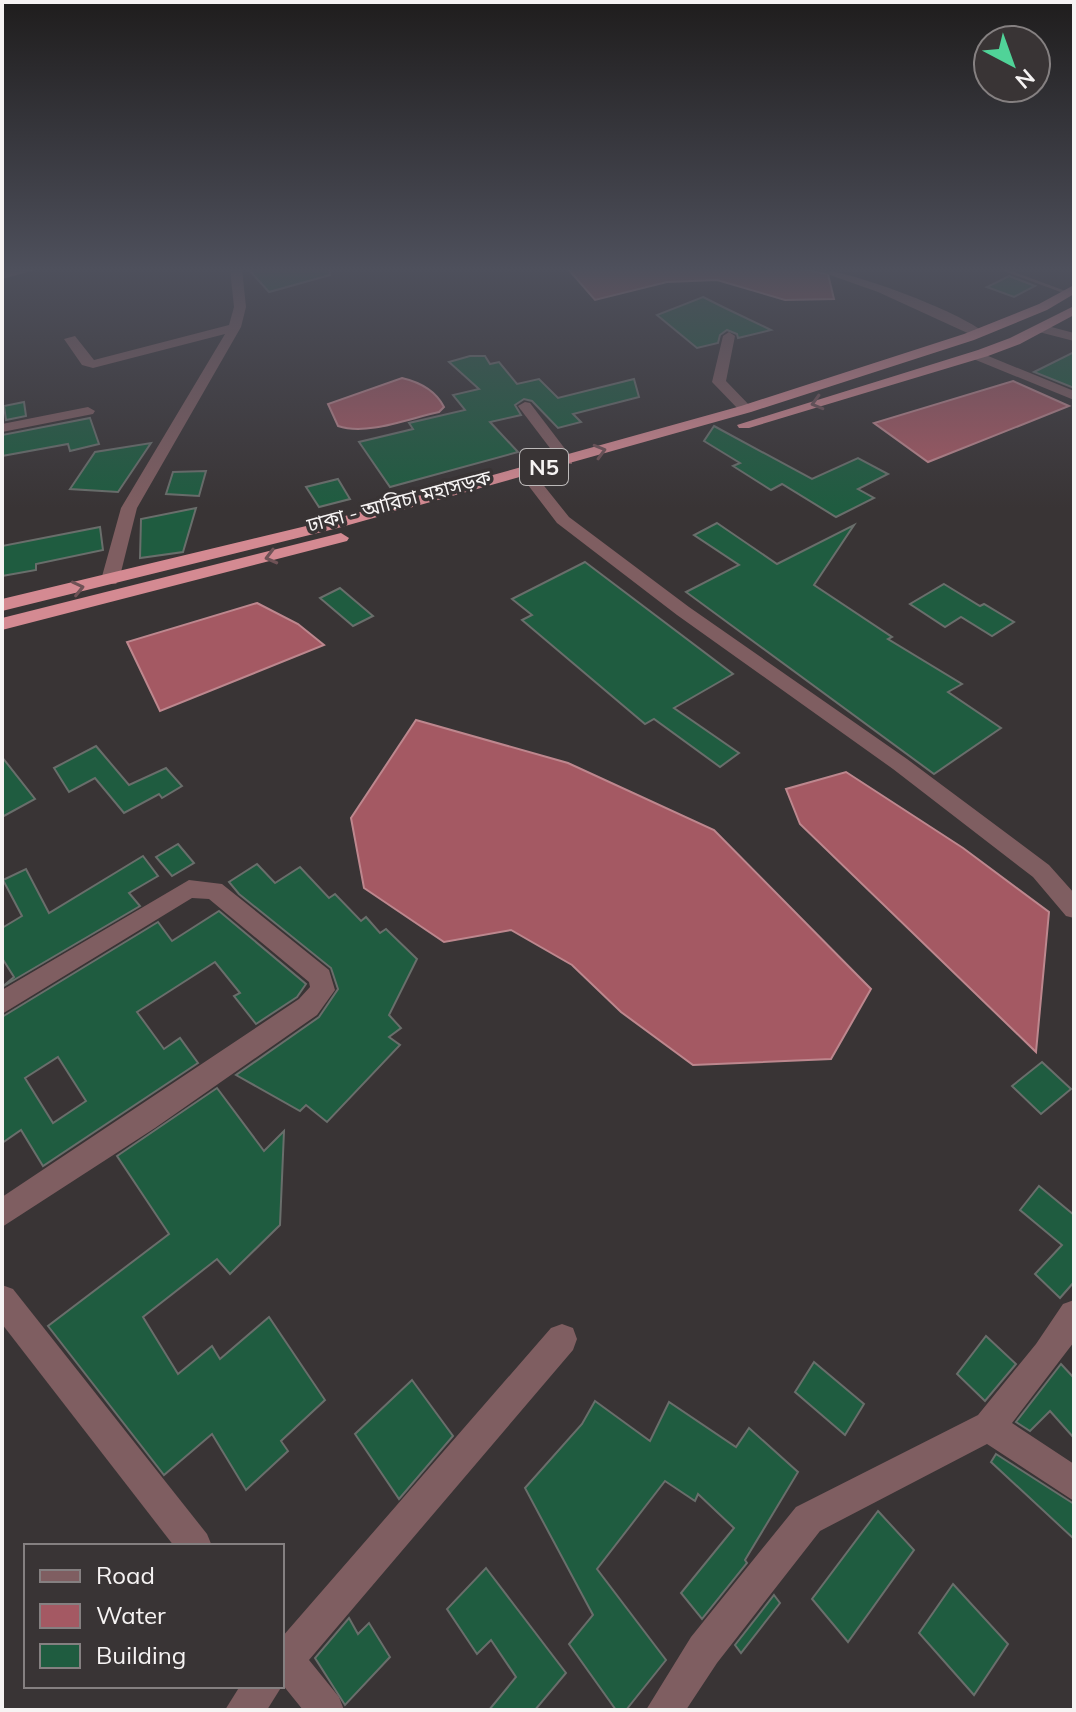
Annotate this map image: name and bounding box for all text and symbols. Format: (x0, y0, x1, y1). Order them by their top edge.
north arrow (972, 24, 1052, 104)
text: N (1010, 63, 1041, 95)
one-way arrow (811, 394, 825, 410)
one-way arrow (593, 444, 607, 460)
road number: N5 (520, 449, 568, 485)
street label: ঢাকা - আরিচা মহাসড়ক (303, 464, 494, 537)
one-way arrow (264, 548, 278, 564)
one-way arrow (71, 580, 84, 597)
legend (24, 1544, 284, 1688)
text: Road (96, 1560, 155, 1590)
text: Water (96, 1600, 166, 1630)
text: Building (96, 1640, 186, 1670)

